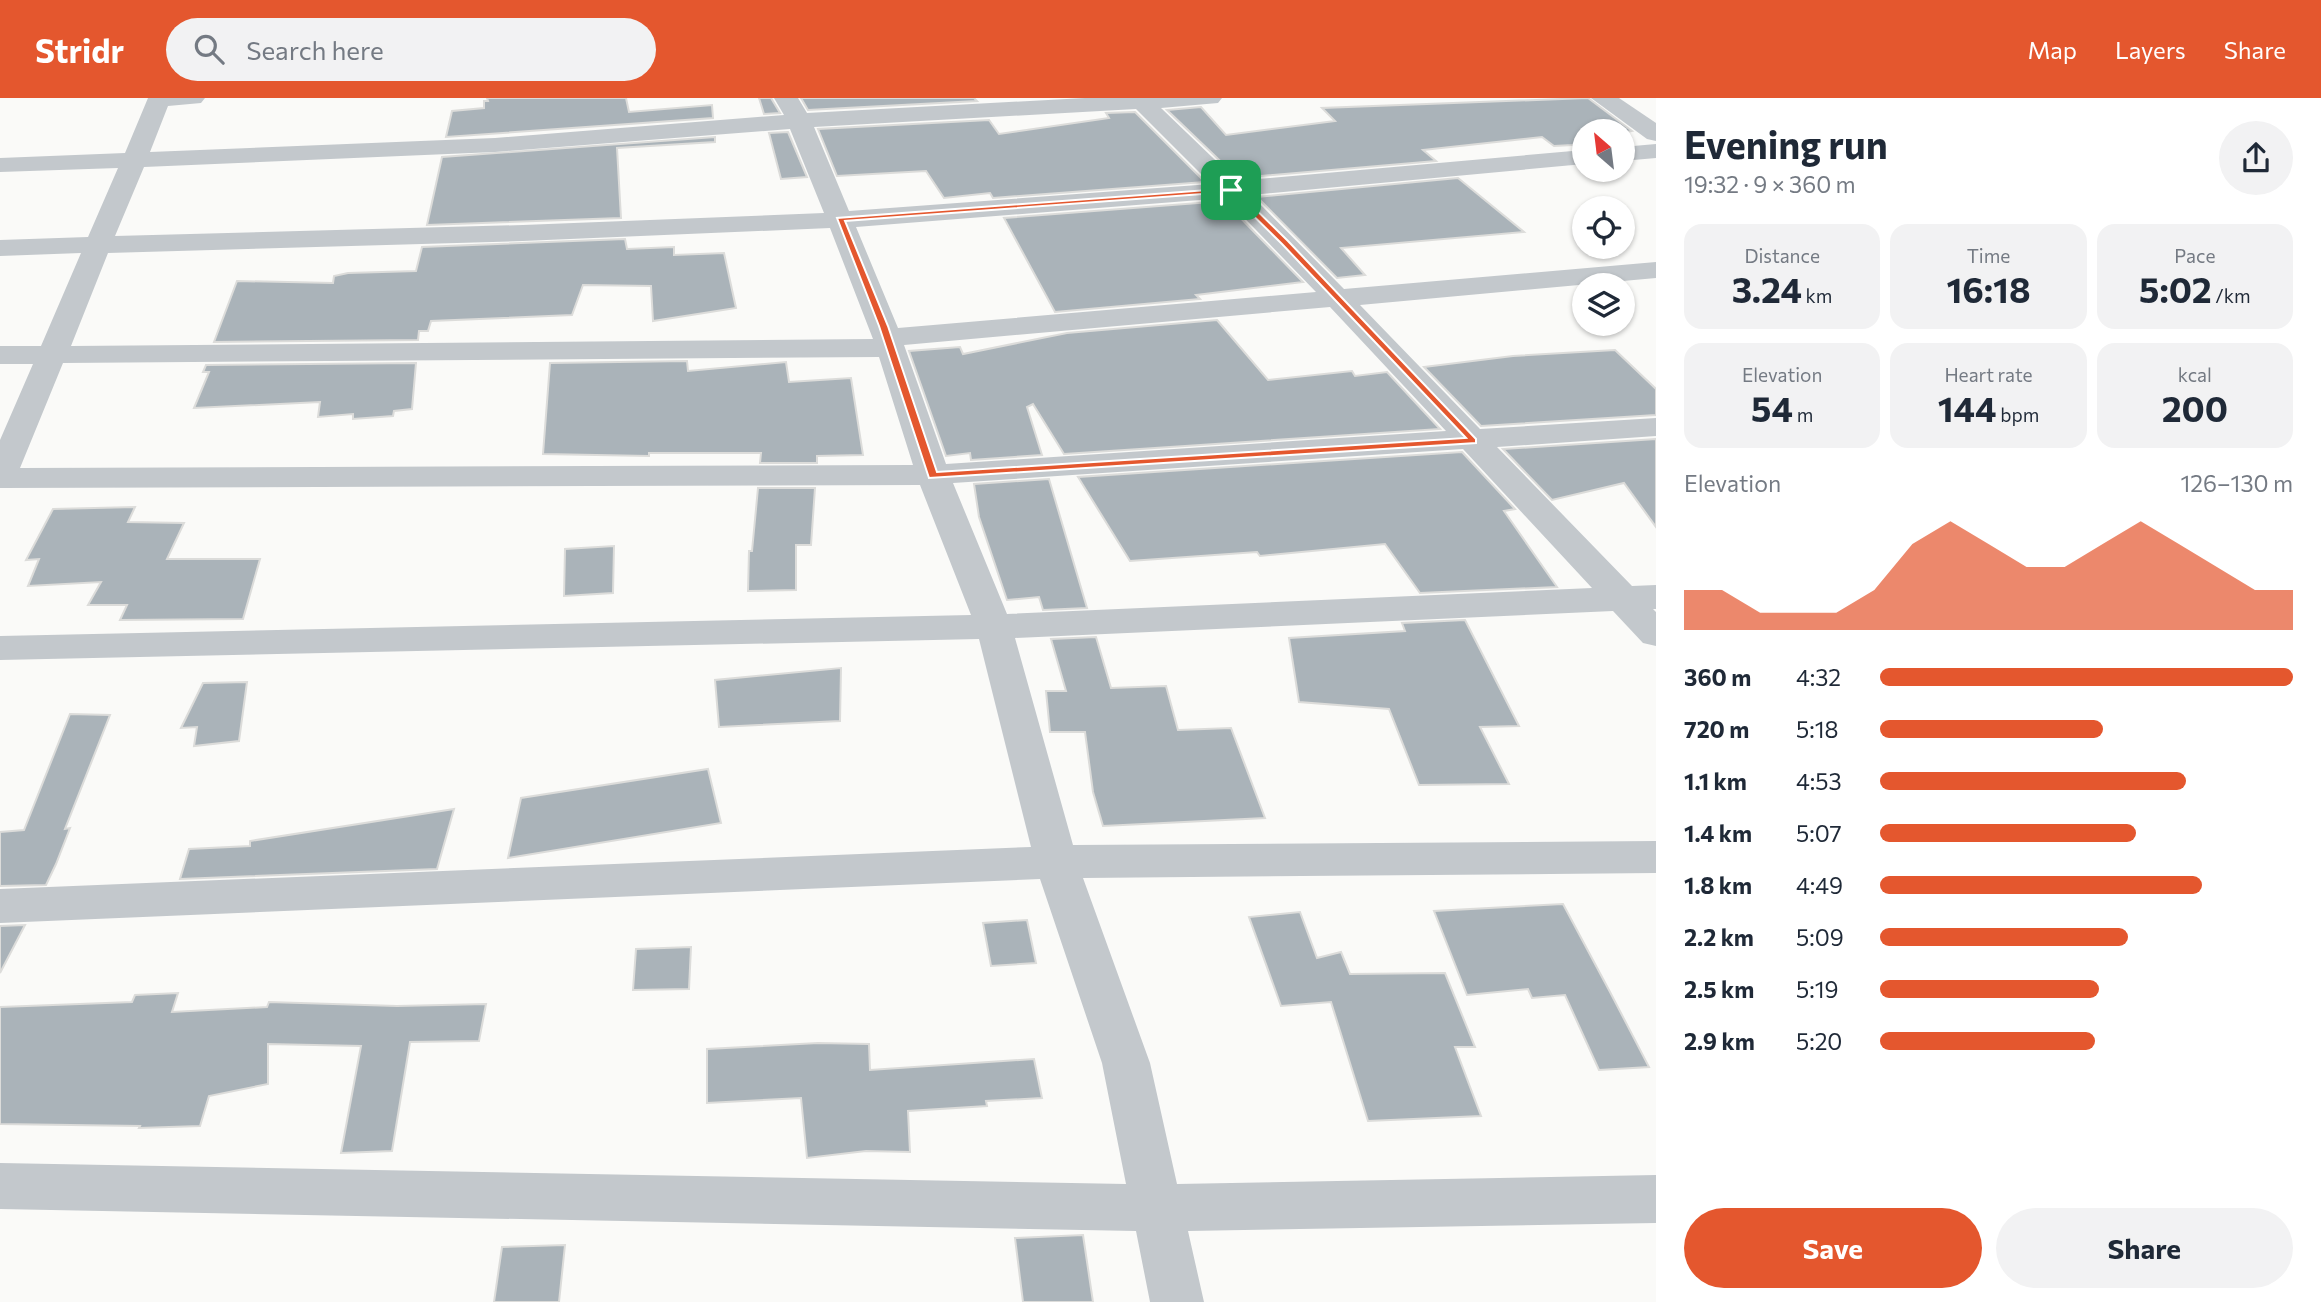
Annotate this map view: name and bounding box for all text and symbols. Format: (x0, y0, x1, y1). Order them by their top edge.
search box (166, 18, 656, 81)
text: Stridr (35, 29, 124, 70)
icon: search (190, 30, 228, 68)
text: Search here (246, 34, 384, 65)
text: Map (2028, 35, 2077, 64)
text: Layers (2115, 35, 2186, 64)
text: Share (2224, 35, 2286, 64)
north arrow (1572, 119, 1634, 182)
map controls (1572, 119, 1635, 336)
text: Evening run (1684, 120, 1888, 167)
button: share (2219, 121, 2293, 195)
pin (1201, 160, 1261, 220)
text: 19:32 · 9 × 360 m (1684, 170, 1856, 198)
icon: arrive (1212, 171, 1250, 209)
button: locate (1572, 196, 1635, 259)
text: Distance (1744, 244, 1820, 267)
text: Time (1967, 244, 2010, 267)
text: Pace (2174, 244, 2215, 267)
text: 3.24 (1732, 267, 1802, 310)
text: 16:18 (1946, 267, 2031, 310)
text: 5:02 (2139, 267, 2212, 310)
button: layers (1572, 273, 1635, 336)
text: km (1802, 284, 1832, 307)
text: /km (2212, 284, 2251, 307)
text: Elevation (1742, 363, 1822, 386)
text: Heart rate (1944, 363, 2033, 386)
text: kcal (2178, 363, 2212, 386)
text: 54 (1751, 386, 1793, 429)
text: 144 (1938, 386, 1997, 429)
text: 200 (2162, 386, 2228, 429)
text: m (1793, 403, 1813, 426)
text: bpm (1997, 403, 2039, 426)
text: Elevation (1684, 469, 1781, 497)
text: 126–130 m (2181, 469, 2293, 497)
text: 360 m (1684, 663, 1751, 691)
text: 4:32 (1796, 663, 1841, 691)
text: 720 m (1684, 715, 1749, 743)
text: 5:18 (1796, 715, 1838, 743)
text: 1.1 km (1684, 767, 1747, 795)
text: 4:53 (1796, 767, 1842, 795)
text: 1.4 km (1684, 819, 1752, 847)
text: 5:07 (1796, 819, 1842, 847)
text: 1.8 km (1684, 871, 1752, 899)
text: 4:49 (1796, 871, 1843, 899)
text: 2.2 km (1684, 923, 1754, 951)
text: 5:09 (1796, 923, 1844, 951)
text: 2.5 km (1684, 975, 1754, 1003)
text: 5:19 (1796, 975, 1838, 1003)
text: 2.9 km (1684, 1027, 1755, 1055)
text: 5:20 (1796, 1027, 1842, 1055)
button: Save (1684, 1208, 1982, 1288)
button: Share (1996, 1208, 2293, 1288)

